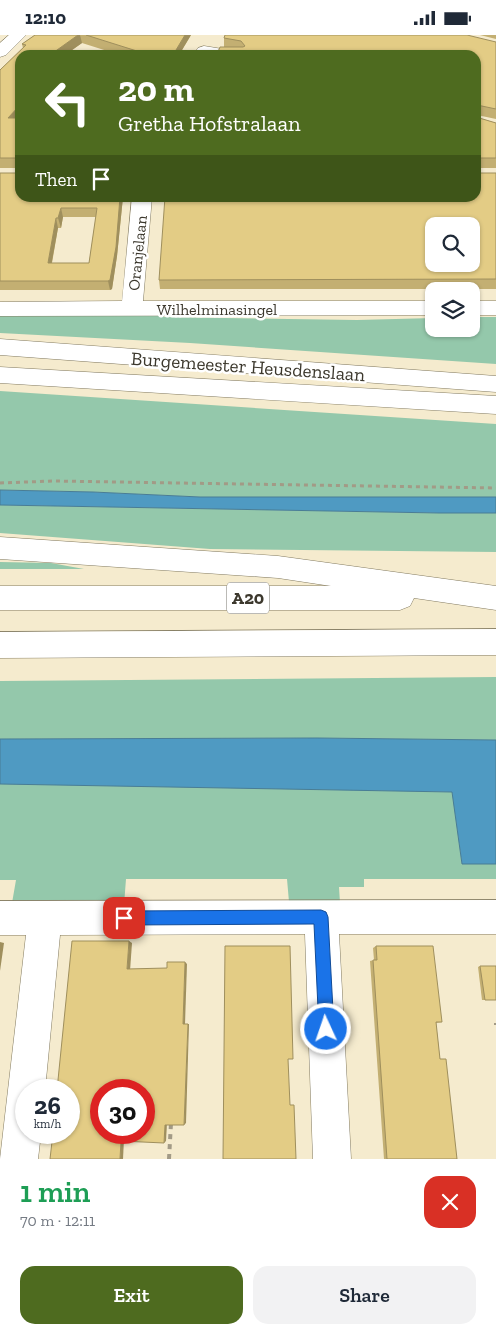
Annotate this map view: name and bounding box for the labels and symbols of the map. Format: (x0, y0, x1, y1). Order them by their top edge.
street label: Oranjelaan (124, 214, 151, 292)
street label: Wilhelminasingel (157, 300, 277, 319)
street label: Burgemeester Heusdenslaan (130, 347, 366, 386)
road number: A20 (227, 583, 269, 613)
pin (103, 897, 145, 939)
position arrow (299, 1002, 351, 1054)
speed limit sign: 30 (90, 1079, 155, 1144)

